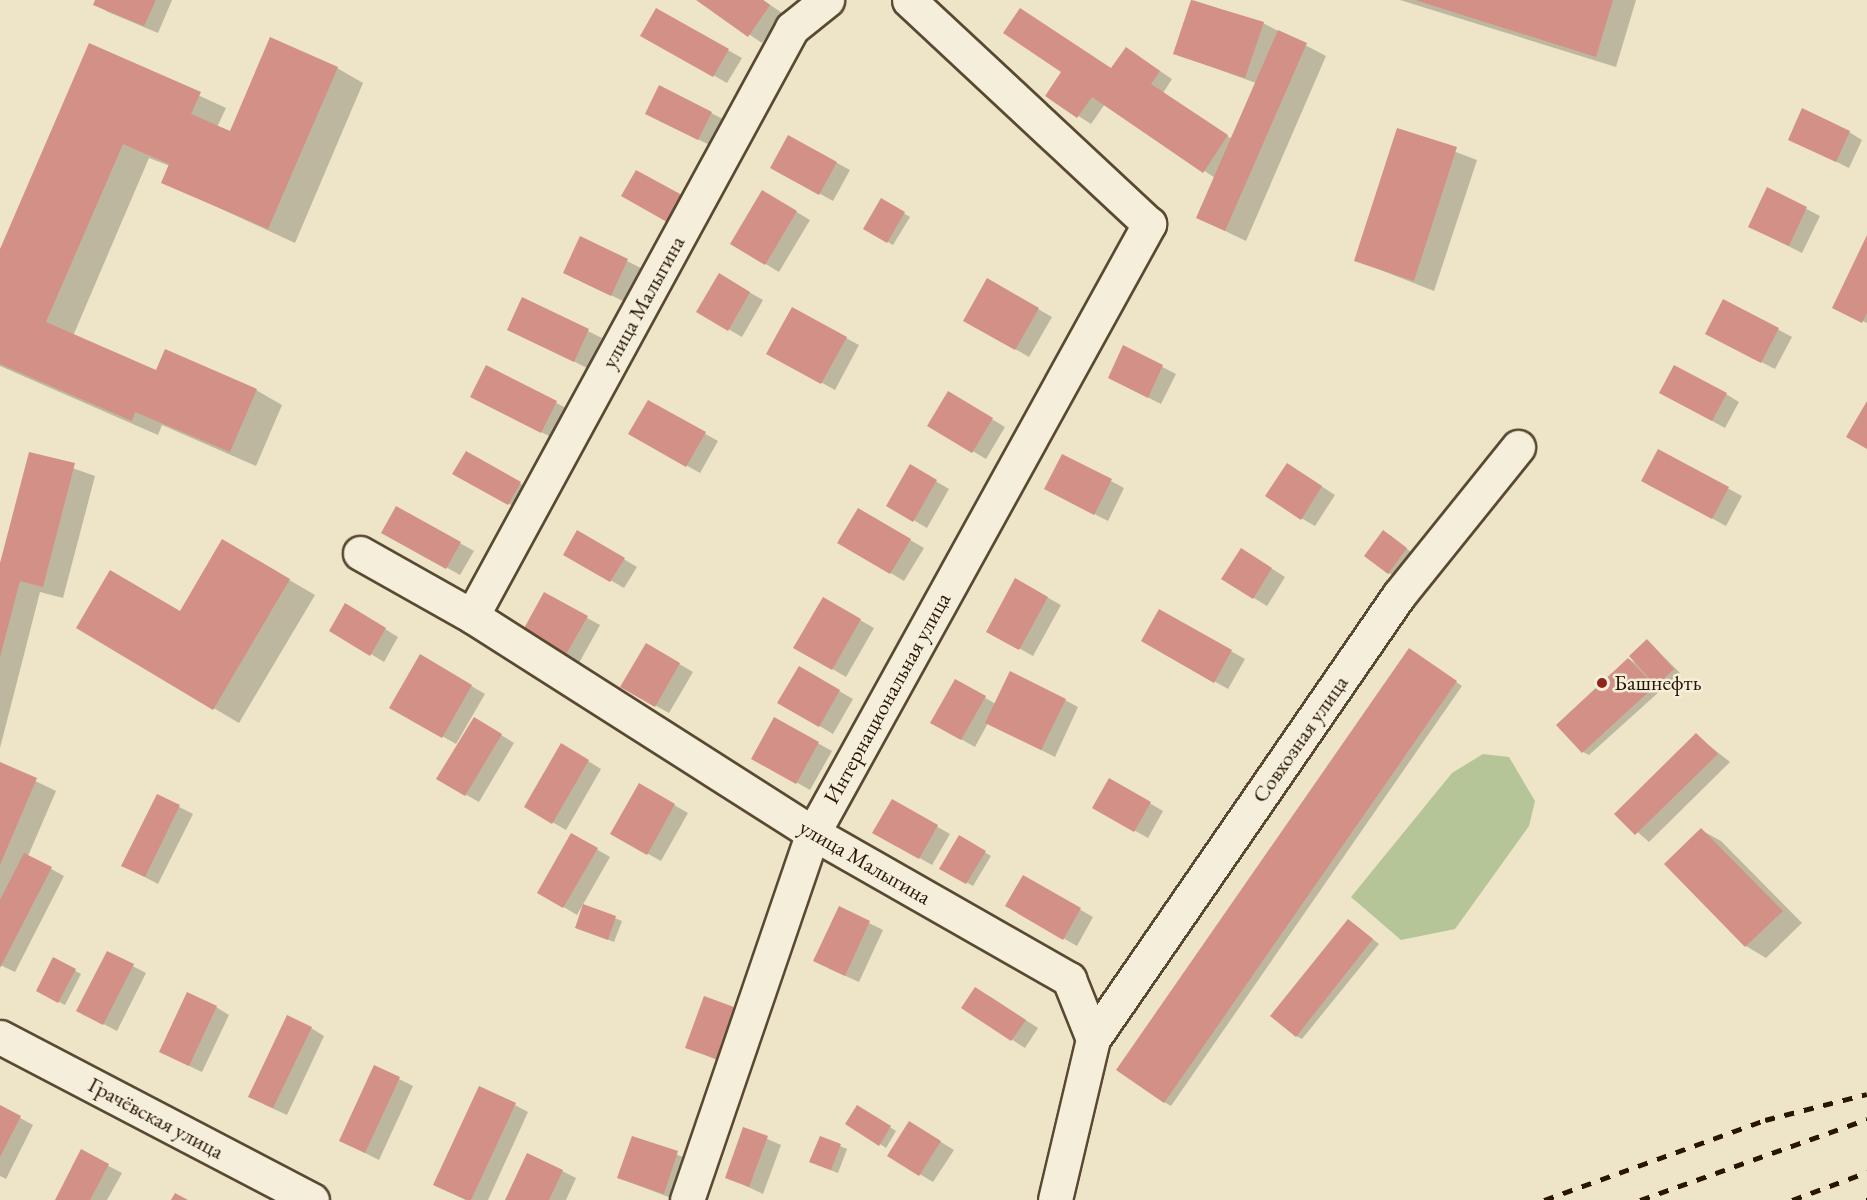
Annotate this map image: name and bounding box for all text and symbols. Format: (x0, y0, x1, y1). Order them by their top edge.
street label: улица Малыгина (596, 231, 690, 373)
street label: Интернациональная улица (818, 588, 956, 808)
street label: Совхозная улица (1246, 670, 1354, 808)
place label: Башнефть (1614, 670, 1702, 696)
marker: Башнефть (1595, 676, 1609, 690)
street label: улица Малыгина (794, 814, 936, 910)
street label: Грачёвская улица (84, 1071, 228, 1165)

